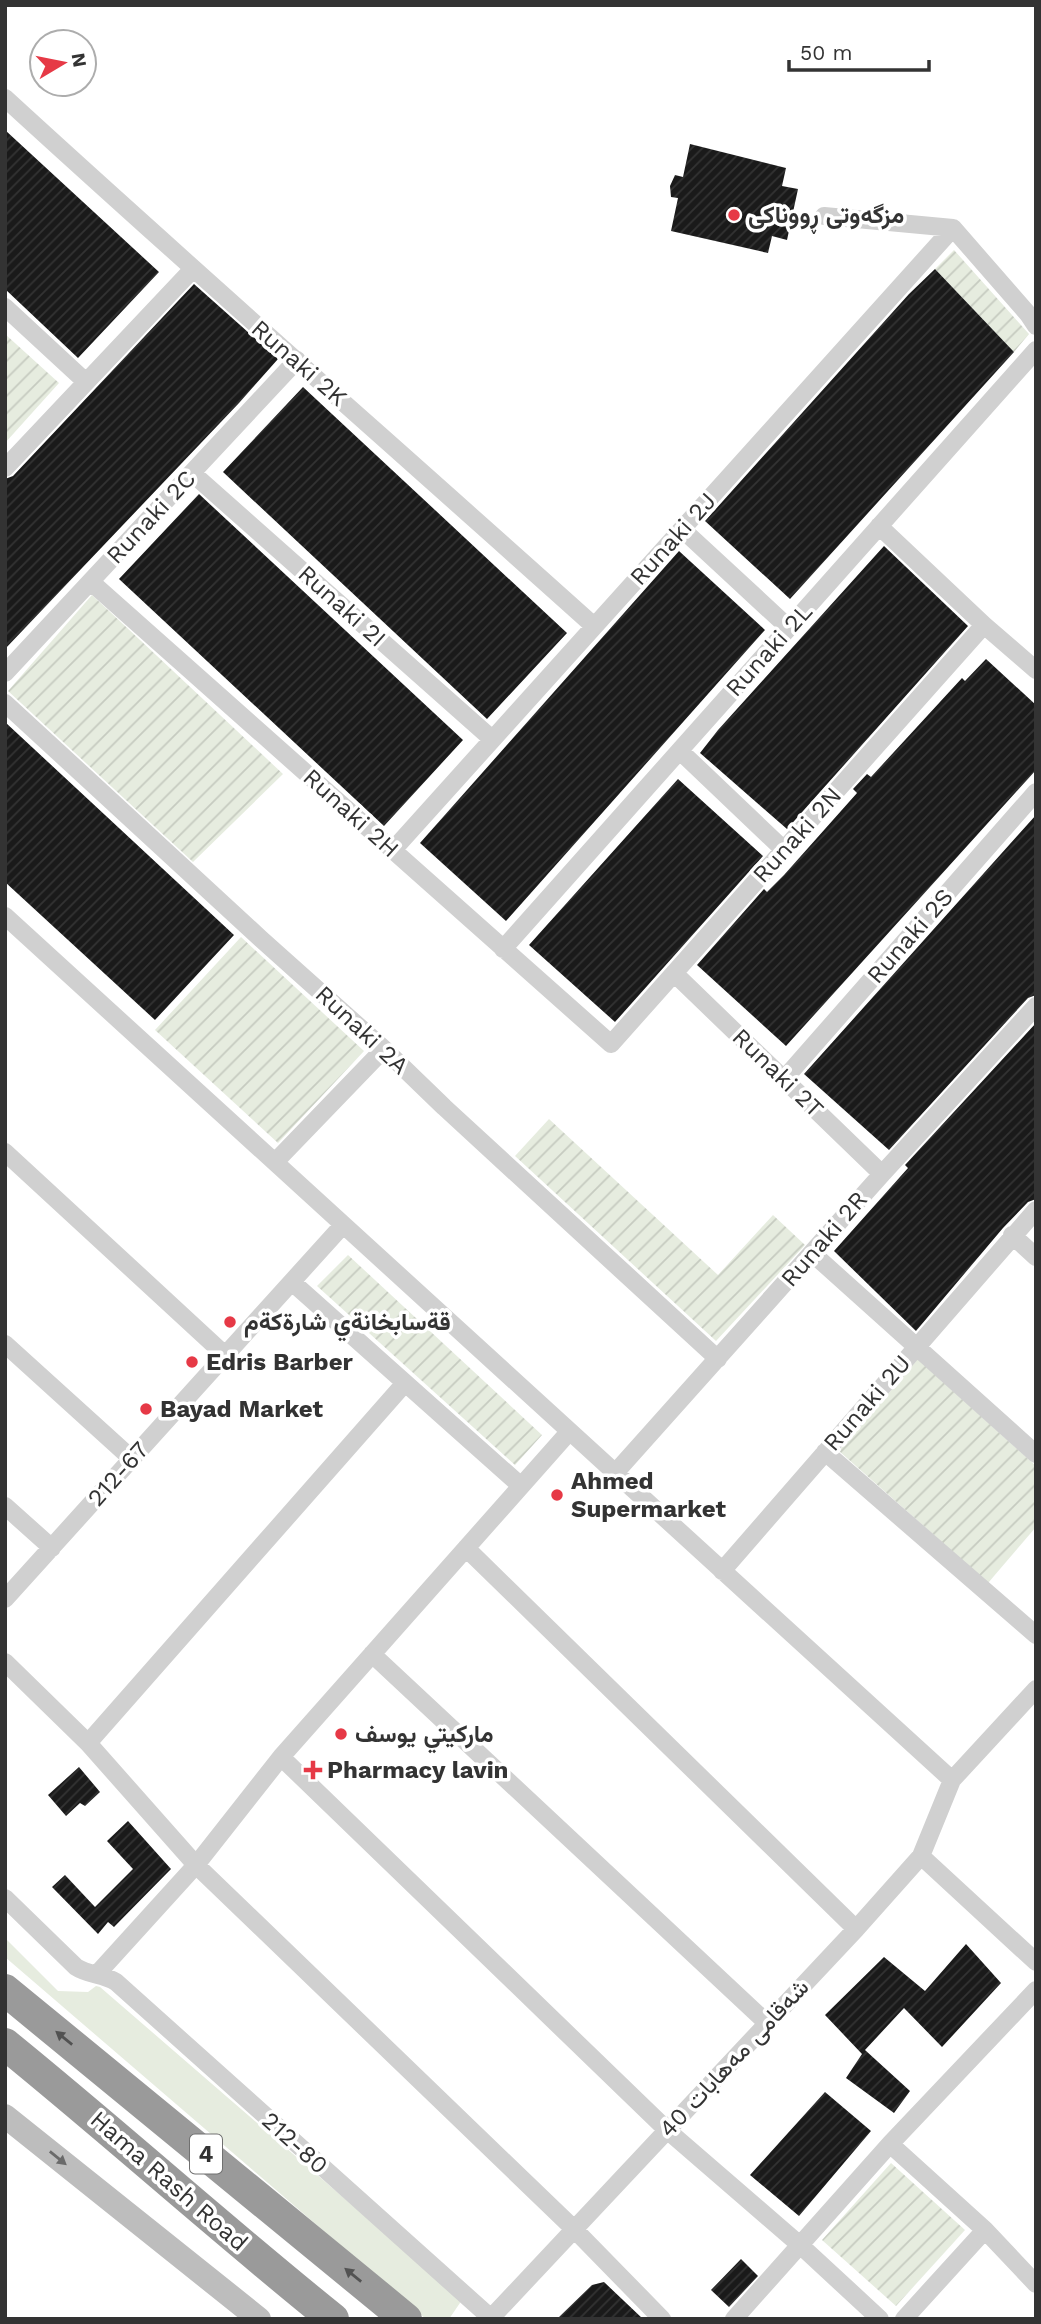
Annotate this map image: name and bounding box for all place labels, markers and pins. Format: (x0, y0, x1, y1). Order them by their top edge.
place label: مزگەوتی ڕووناکی (748, 201, 904, 234)
marker: مزگەوتی ڕووناکی (726, 207, 742, 223)
place label: قةسابخانةي شارةكةم (244, 1308, 451, 1342)
marker: قةسابخانةي شارةكةم (222, 1314, 238, 1330)
place label: Edris Barber (206, 1348, 354, 1376)
marker: Edris Barber (184, 1354, 200, 1370)
place label: Bayad Market (160, 1395, 324, 1423)
marker: Bayad Market (138, 1401, 154, 1417)
place label: Ahmed Supermarket (571, 1467, 726, 1523)
marker: Ahmed Supermarket (549, 1487, 565, 1503)
place label: ماركيتي يوسف (355, 1720, 494, 1754)
marker: ماركيتي يوسف (333, 1726, 349, 1742)
place label: Pharmacy lavin (327, 1756, 509, 1784)
marker: Pharmacy lavin (305, 1762, 321, 1778)

